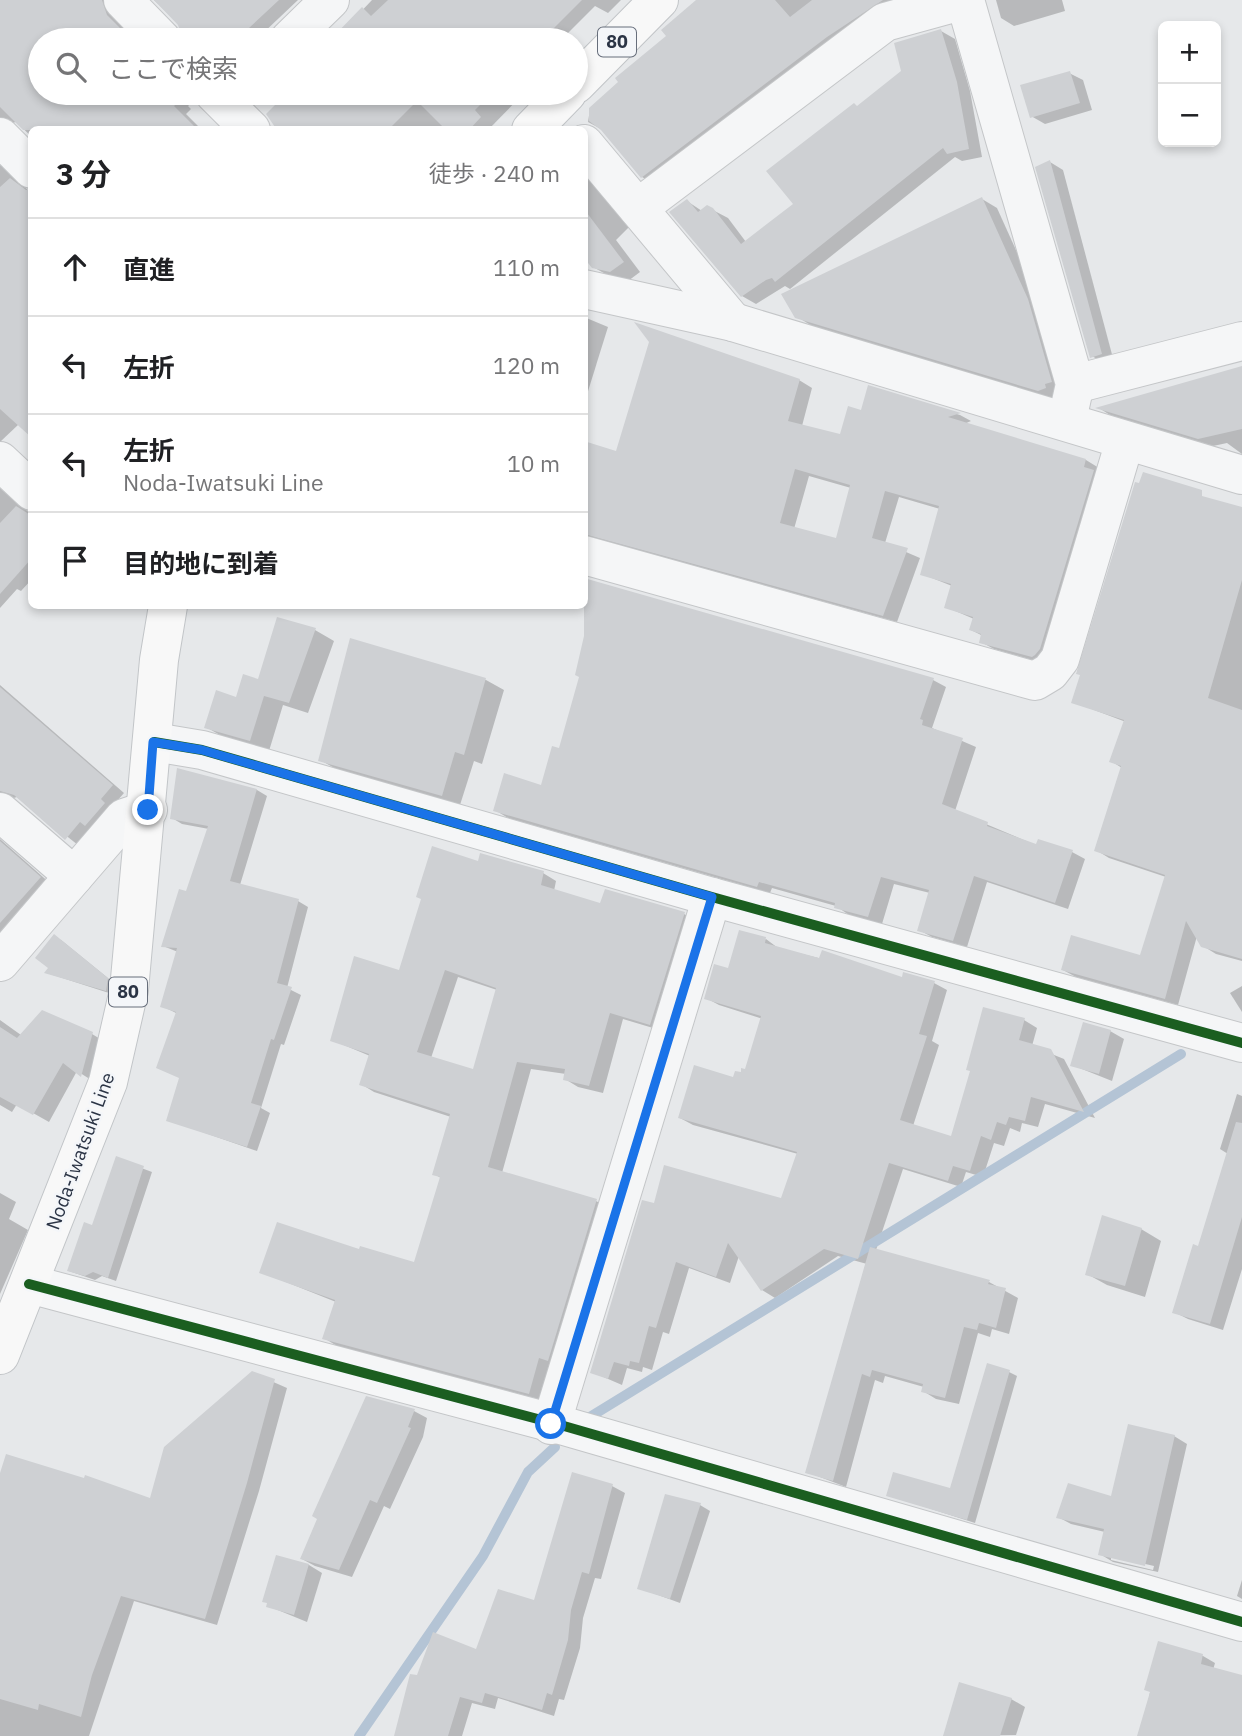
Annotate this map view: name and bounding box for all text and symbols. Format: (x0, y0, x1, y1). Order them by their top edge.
map controls (1158, 21, 1221, 147)
button: + (1158, 21, 1221, 84)
search box (28, 28, 588, 105)
road number: 80 (598, 28, 636, 56)
icon: search (52, 48, 90, 86)
text: ここで検索 (108, 51, 238, 85)
button: − (1158, 84, 1221, 147)
text: 3 分 (56, 154, 111, 193)
text: 徒歩 · 240 m (429, 158, 560, 188)
icon: ahead (56, 248, 94, 286)
text: 直進 (123, 252, 175, 286)
text: 110 m (493, 252, 560, 282)
icon: left (56, 346, 94, 384)
text: 左折 (123, 350, 175, 384)
text: 120 m (493, 350, 560, 380)
text: 左折 (123, 433, 175, 467)
icon: left (56, 444, 94, 482)
text: 10 m (507, 448, 560, 478)
text: Noda-Iwatsuki Line (123, 467, 324, 497)
icon: arrive (56, 542, 94, 580)
text: 目的地に到着 (123, 546, 279, 580)
route end (132, 794, 163, 825)
road number: 80 (109, 978, 147, 1007)
street label: Noda-Iwatsuki Line (40, 1069, 120, 1233)
route start (535, 1408, 566, 1439)

